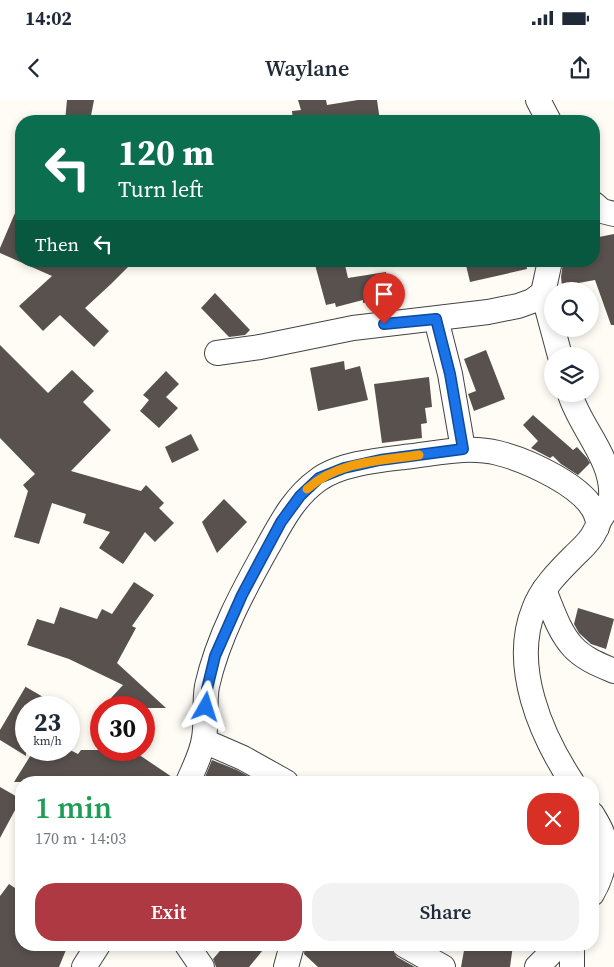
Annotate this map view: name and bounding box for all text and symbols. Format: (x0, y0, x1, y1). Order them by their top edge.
text: 14:02 (25, 5, 72, 31)
text: Waylane (265, 53, 349, 83)
icon: back (20, 54, 48, 82)
icon: share (566, 54, 594, 82)
text: 120 m (118, 129, 214, 177)
icon: left (35, 135, 100, 200)
text: Turn left (118, 174, 203, 204)
icon: left (89, 230, 117, 258)
text: Then (35, 231, 79, 257)
pin (363, 273, 405, 324)
icon: arrive (370, 280, 398, 308)
map controls (544, 282, 599, 402)
button: search (544, 282, 599, 337)
button: layers (544, 347, 599, 402)
position arrow (179, 680, 231, 732)
speed limit sign: 30 (90, 696, 155, 761)
text: 23 (34, 705, 61, 739)
text: km/h (33, 733, 62, 749)
text: 1 min (35, 787, 112, 828)
button: close (527, 793, 579, 845)
text: 170 m · 14:03 (35, 827, 126, 849)
button: Exit (35, 883, 302, 941)
button: Share (312, 883, 579, 941)

